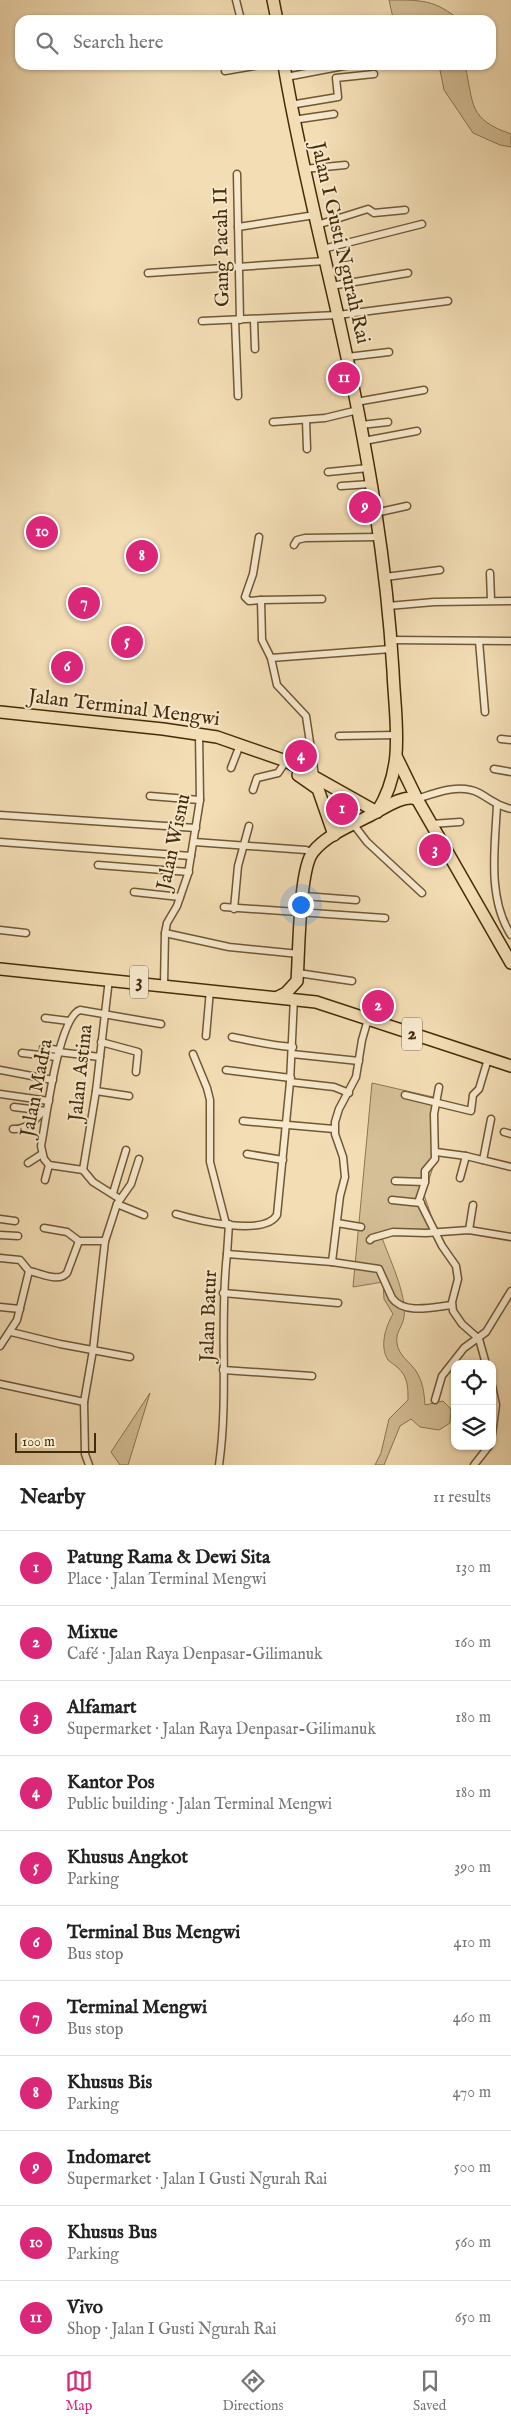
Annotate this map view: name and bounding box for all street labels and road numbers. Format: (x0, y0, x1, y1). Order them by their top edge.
street label: Jalan I Gusti Ngurah Rai (304, 138, 375, 346)
street label: Gang Pacah II (208, 186, 236, 307)
street label: Jalan Terminal Mengwi (25, 684, 221, 732)
street label: Jalan Wisnu (151, 792, 196, 894)
road number: 3 (130, 966, 148, 999)
road number: 2 (402, 1018, 422, 1050)
street label: Jalan Astina (63, 1023, 99, 1125)
street label: Jalan Madra (15, 1036, 59, 1141)
street label: Jalan Batur (195, 1269, 223, 1364)

